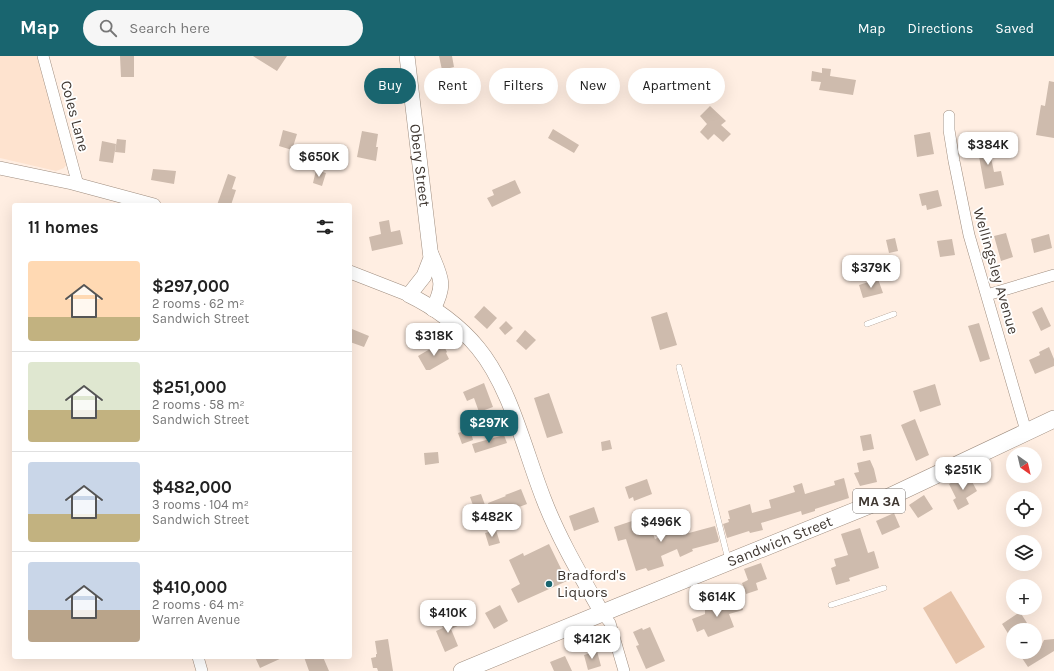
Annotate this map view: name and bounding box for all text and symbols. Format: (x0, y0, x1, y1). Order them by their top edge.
search box (83, 10, 363, 46)
text: Map (20, 17, 59, 39)
icon: search (97, 17, 119, 39)
text: Search here (129, 19, 210, 37)
text: Map (858, 20, 886, 37)
text: Directions (908, 20, 973, 37)
text: Saved (995, 20, 1034, 37)
chip: Buy (364, 68, 416, 104)
chip: Rent (424, 68, 481, 104)
chip: Filters (489, 68, 558, 104)
chip: New (566, 68, 620, 104)
chip: Apartment (628, 68, 725, 104)
street label: Coles Lane (57, 79, 93, 153)
street label: Obery Street (406, 123, 434, 208)
pin: $384K (960, 132, 1016, 166)
text: $384K (967, 137, 1009, 152)
pin: $650K (291, 144, 347, 178)
text: $650K (298, 149, 340, 164)
street label: Wellingsley Avenue (969, 206, 1023, 336)
icon: filters (314, 216, 336, 238)
text: 11 homes (28, 217, 99, 237)
pin: $379K (843, 255, 899, 289)
text: $379K (851, 260, 891, 275)
text: $297,000 (152, 276, 229, 296)
icon: home (60, 277, 108, 325)
text: 2 rooms · 62 m² (152, 296, 244, 311)
text: Sandwich Street (152, 311, 249, 326)
pin: $318K (406, 323, 462, 357)
text: $318K (415, 328, 453, 343)
text: $251,000 (152, 377, 227, 397)
icon: home (60, 378, 108, 426)
text: 2 rooms · 58 m² (152, 397, 245, 412)
pin: $297K (461, 410, 517, 444)
text: Sandwich Street (152, 412, 249, 427)
text: $297K (469, 415, 509, 430)
north arrow (1006, 447, 1042, 483)
map controls (1006, 447, 1042, 659)
pin: $251K (935, 457, 991, 491)
text: $251K (944, 462, 982, 477)
text: $482,000 (152, 477, 232, 497)
icon: home (60, 478, 108, 526)
road number: MA 3A (853, 489, 905, 513)
button: locate (1006, 491, 1042, 527)
text: 3 rooms · 104 m² (152, 497, 249, 512)
pin: $482K (464, 504, 520, 538)
text: $482K (471, 509, 513, 524)
pin: $496K (633, 509, 689, 543)
text: Sandwich Street (152, 512, 249, 527)
street label: Sandwich Street (724, 512, 835, 571)
text: $496K (640, 514, 682, 529)
button: layers (1006, 535, 1042, 571)
place label: Bradford's Liquors (557, 566, 626, 601)
text: $410,000 (152, 577, 227, 597)
icon: home (60, 578, 108, 626)
marker: Bradford's Liquors (544, 579, 554, 589)
button: + (1006, 579, 1042, 615)
pin: $614K (689, 584, 745, 618)
text: $614K (698, 589, 736, 604)
text: 2 rooms · 64 m² (152, 597, 244, 612)
pin: $410K (420, 600, 476, 634)
text: $410K (429, 605, 467, 620)
text: Warren Avenue (152, 612, 240, 627)
button: − (1006, 623, 1042, 659)
pin: $412K (564, 626, 620, 660)
text: $412K (573, 631, 611, 646)

